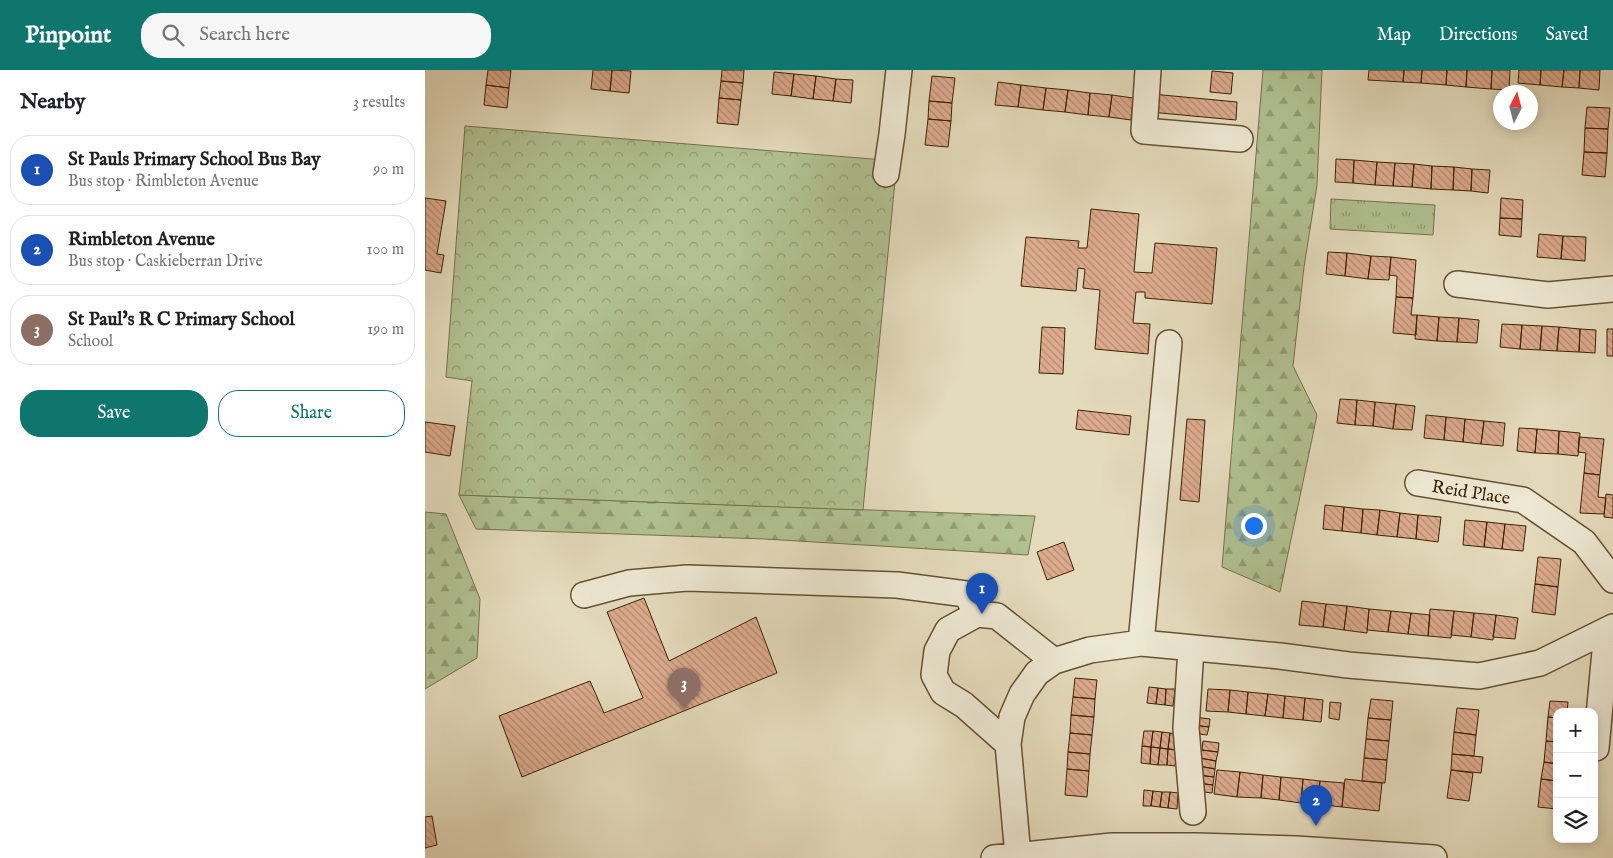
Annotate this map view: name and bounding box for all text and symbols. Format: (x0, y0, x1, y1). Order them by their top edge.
search box (141, 13, 491, 58)
text: Pinpoint (25, 20, 111, 51)
icon: search (159, 21, 187, 49)
text: Search here (199, 23, 290, 47)
text: Map (1377, 24, 1411, 47)
text: Directions (1439, 24, 1517, 47)
text: Saved (1545, 24, 1588, 47)
north arrow (1493, 85, 1538, 130)
text: Nearby (20, 89, 85, 116)
text: 3 results (353, 93, 405, 113)
text: St Pauls Primary School Bus Bay (68, 148, 321, 172)
text: 1 (34, 160, 40, 180)
text: 90 m (373, 160, 404, 180)
text: Bus stop · Rimbleton Avenue (68, 172, 259, 192)
text: Rimbleton Avenue (68, 228, 215, 252)
text: 2 (33, 240, 41, 260)
text: 100 m (367, 240, 404, 260)
text: Bus stop · Caskieberran Drive (68, 252, 263, 272)
text: St Paul's R C Primary School (68, 308, 295, 332)
text: 3 (34, 320, 40, 340)
text: 190 m (367, 320, 404, 340)
text: School (68, 332, 113, 352)
button: Save (20, 390, 208, 437)
button: Share (218, 390, 405, 437)
street label: Reid Place (1430, 476, 1512, 511)
your location (1241, 513, 1267, 539)
pin: 1 (966, 573, 998, 614)
pin: 3 (668, 668, 700, 709)
map controls (1553, 708, 1598, 843)
button: + (1553, 708, 1598, 753)
button: − (1553, 753, 1598, 798)
pin: 2 (1300, 785, 1332, 826)
button: layers (1553, 798, 1598, 843)

